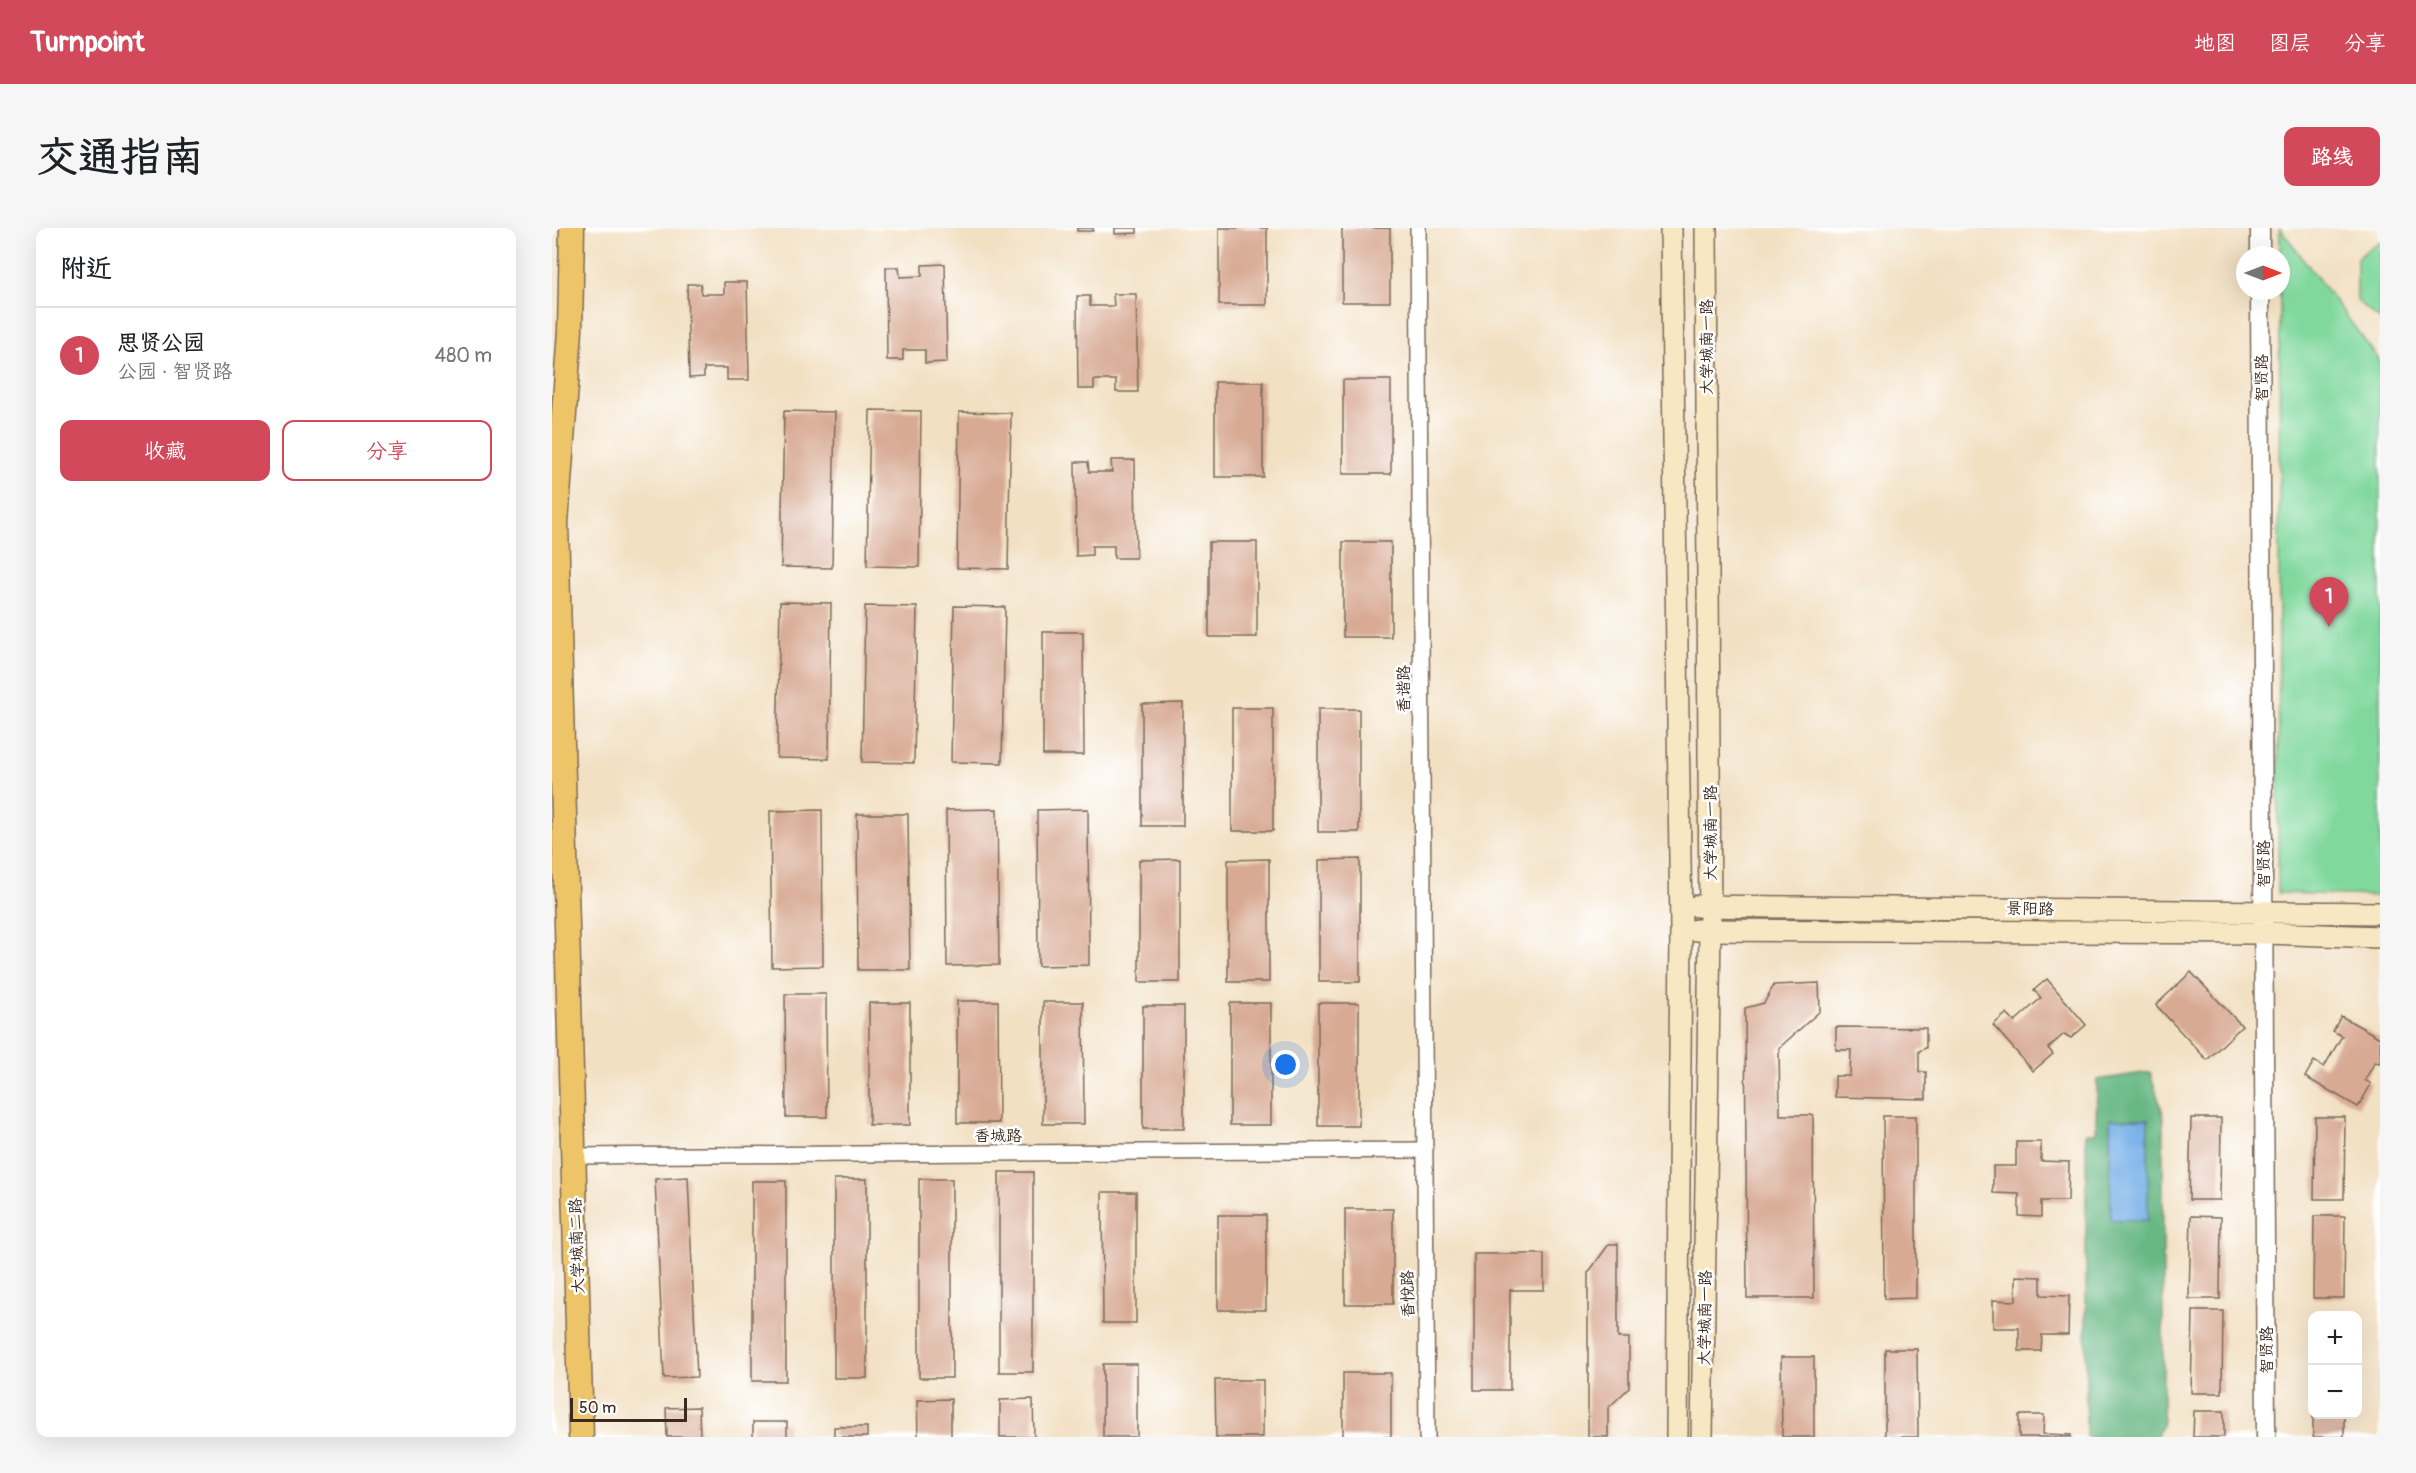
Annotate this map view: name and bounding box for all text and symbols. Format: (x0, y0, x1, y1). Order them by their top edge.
text: Turnpoint (30, 25, 144, 60)
text: 地图 (2194, 30, 2236, 57)
text: 图层 (2269, 30, 2311, 57)
text: 分享 (2344, 30, 2386, 57)
button: 路线 (2284, 127, 2380, 186)
text: 交通指南 (36, 132, 204, 184)
north arrow (2236, 246, 2290, 300)
text: 附近 (60, 253, 112, 285)
street label: 大学城南一路 (1697, 299, 1717, 395)
text: 思贤公园 (117, 329, 205, 357)
text: 1 (76, 343, 83, 368)
text: 480 m (435, 343, 492, 368)
street label: 智贤路 (2252, 354, 2272, 402)
text: 公园 · 智贤路 (117, 359, 232, 384)
button: 收藏 (60, 420, 270, 481)
button: 分享 (282, 420, 492, 481)
pin: 1 (2310, 578, 2348, 627)
street label: 香谐路 (1394, 665, 1414, 713)
street label: 大学城南一路 (1701, 785, 1721, 881)
street label: 智贤路 (2254, 840, 2274, 888)
street label: 景阳路 (2006, 899, 2054, 919)
your location (1271, 1050, 1300, 1079)
street label: 香城路 (974, 1126, 1022, 1146)
street label: 大学城南二路 (565, 1198, 589, 1294)
street label: 香悦路 (1398, 1270, 1418, 1318)
street label: 大学城南一路 (1694, 1270, 1716, 1366)
map controls (2308, 1311, 2362, 1419)
button: + (2308, 1311, 2362, 1365)
street label: 智贤路 (2257, 1326, 2277, 1374)
button: − (2308, 1365, 2362, 1419)
scale bar (570, 1395, 687, 1422)
text: 50 m (579, 1398, 616, 1418)

